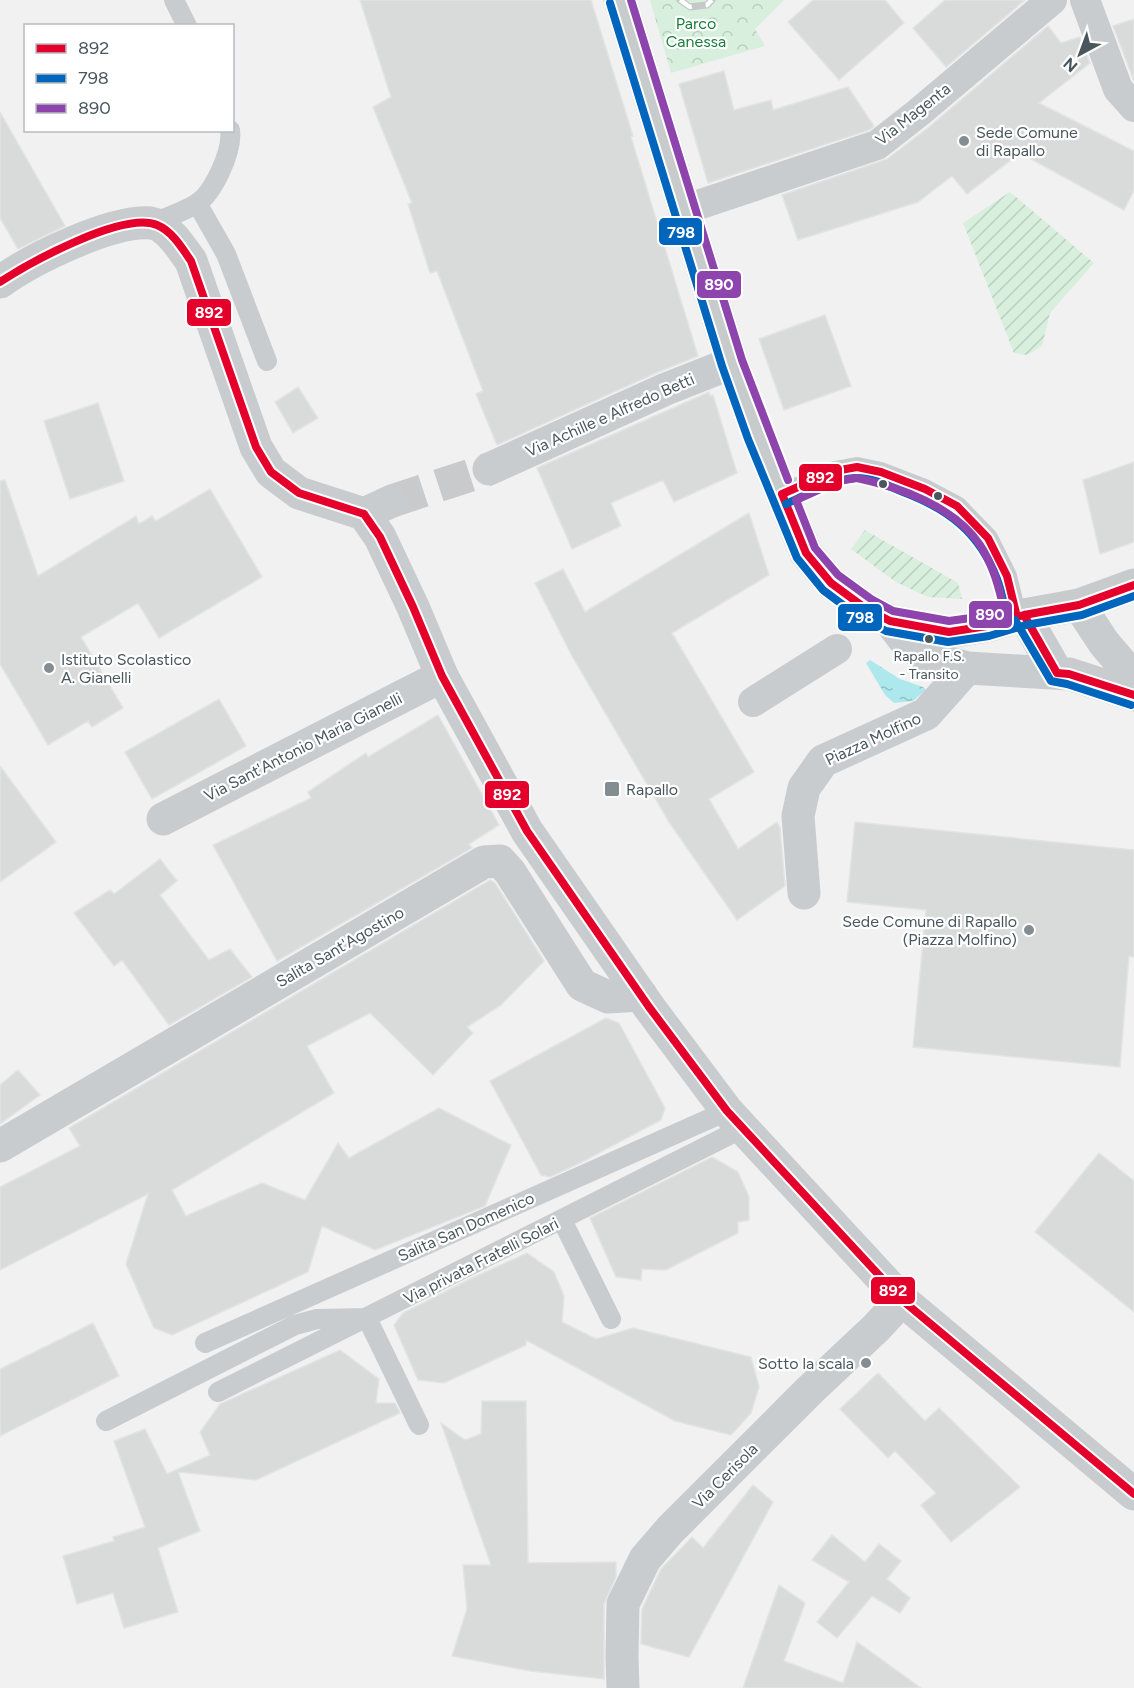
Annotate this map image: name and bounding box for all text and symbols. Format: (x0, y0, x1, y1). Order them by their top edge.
park label: Parco Canessa (666, 14, 726, 51)
legend (24, 24, 234, 132)
north arrow (1050, 24, 1110, 84)
text: 892 (78, 37, 109, 59)
text: N (1060, 54, 1081, 76)
text: 798 (78, 67, 109, 89)
street label: Via Magenta (872, 79, 954, 149)
text: 890 (78, 97, 111, 119)
place label: Sede Comune di Rapallo (976, 123, 1078, 160)
marker: Sede Comune di Rapallo (957, 134, 971, 148)
line badge: 798 (658, 217, 703, 246)
text: 798 (667, 223, 695, 242)
line badge: 890 (696, 270, 742, 299)
text: 890 (704, 275, 734, 294)
line badge: 892 (186, 298, 232, 327)
text: 892 (195, 303, 223, 322)
street label: Via Achille e Alfredo Betti (523, 369, 697, 461)
line badge: 892 (798, 463, 843, 492)
text: 892 (806, 468, 834, 487)
unlabelled marker (877, 478, 889, 490)
unlabelled marker (932, 490, 944, 502)
line badge: 890 (968, 600, 1013, 629)
line badge: 798 (837, 603, 883, 632)
text: 890 (975, 605, 1005, 624)
text: 798 (846, 608, 874, 627)
marker: Rapallo F.S. - Transito (923, 633, 935, 645)
place label: Rapallo F.S. - Transito (893, 648, 965, 683)
place label: Istituto Scolastico A. Gianelli (61, 650, 191, 687)
marker: Istituto Scolastico A. Gianelli (42, 661, 56, 675)
street label: Via Sant'Antonio Maria Gianelli (201, 689, 405, 805)
street label: Piazza Molfino (822, 709, 924, 769)
line badge: 892 (484, 780, 530, 809)
marker: Rapallo (603, 780, 621, 798)
place label: Rapallo (626, 780, 678, 799)
text: 892 (493, 785, 521, 804)
street label: Salita Sant'Agostino (273, 903, 407, 991)
place label: Sede Comune di Rapallo (Piazza Molfino) (842, 912, 1017, 949)
marker: Sede Comune di Rapallo (Piazza Molfino) (1022, 923, 1036, 937)
street label: Salita San Domenico (395, 1188, 537, 1266)
street label: Via privata Fratelli Solari (400, 1214, 562, 1308)
line badge: 892 (870, 1276, 916, 1305)
text: 892 (879, 1281, 907, 1300)
place label: Sotto la scala (758, 1354, 854, 1373)
marker: Sotto la scala (859, 1356, 873, 1370)
street label: Via Cerisola (688, 1439, 762, 1513)

